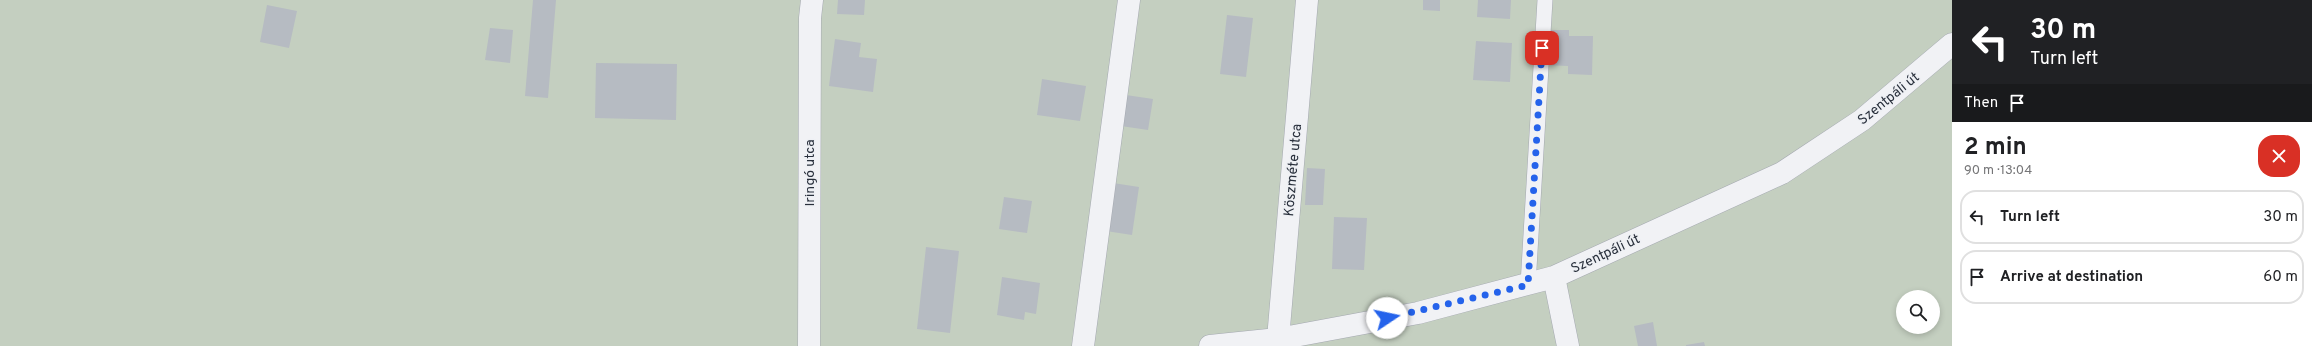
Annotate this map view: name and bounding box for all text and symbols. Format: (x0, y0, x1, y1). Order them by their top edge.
text: 30 m (2030, 13, 2096, 49)
icon: left (1964, 16, 2016, 68)
pin (1525, 31, 1559, 65)
icon: arrive (1531, 37, 1553, 59)
text: Turn left (2030, 48, 2098, 71)
street label: Szentpáli út (1855, 69, 1923, 129)
icon: arrive (2006, 92, 2028, 114)
text: Then (1964, 94, 1998, 113)
street label: Köszméte utca (1281, 123, 1306, 217)
text: 2 min (1964, 133, 2027, 163)
button: close (2258, 135, 2300, 177)
street label: Iringó utca (802, 139, 819, 207)
text: 90 m · 13:04 (1964, 163, 2032, 179)
icon: left (1966, 206, 1988, 228)
text: Turn left (2000, 208, 2060, 227)
text: 30 m (2263, 208, 2298, 227)
street label: Szentpáli út (1568, 231, 1643, 278)
icon: arrive (1966, 266, 1988, 288)
text: Arrive at destination (2000, 268, 2143, 287)
text: 60 m (2263, 268, 2298, 287)
map controls (1896, 290, 1940, 334)
button: search (1896, 290, 1940, 334)
position arrow (1366, 297, 1408, 339)

